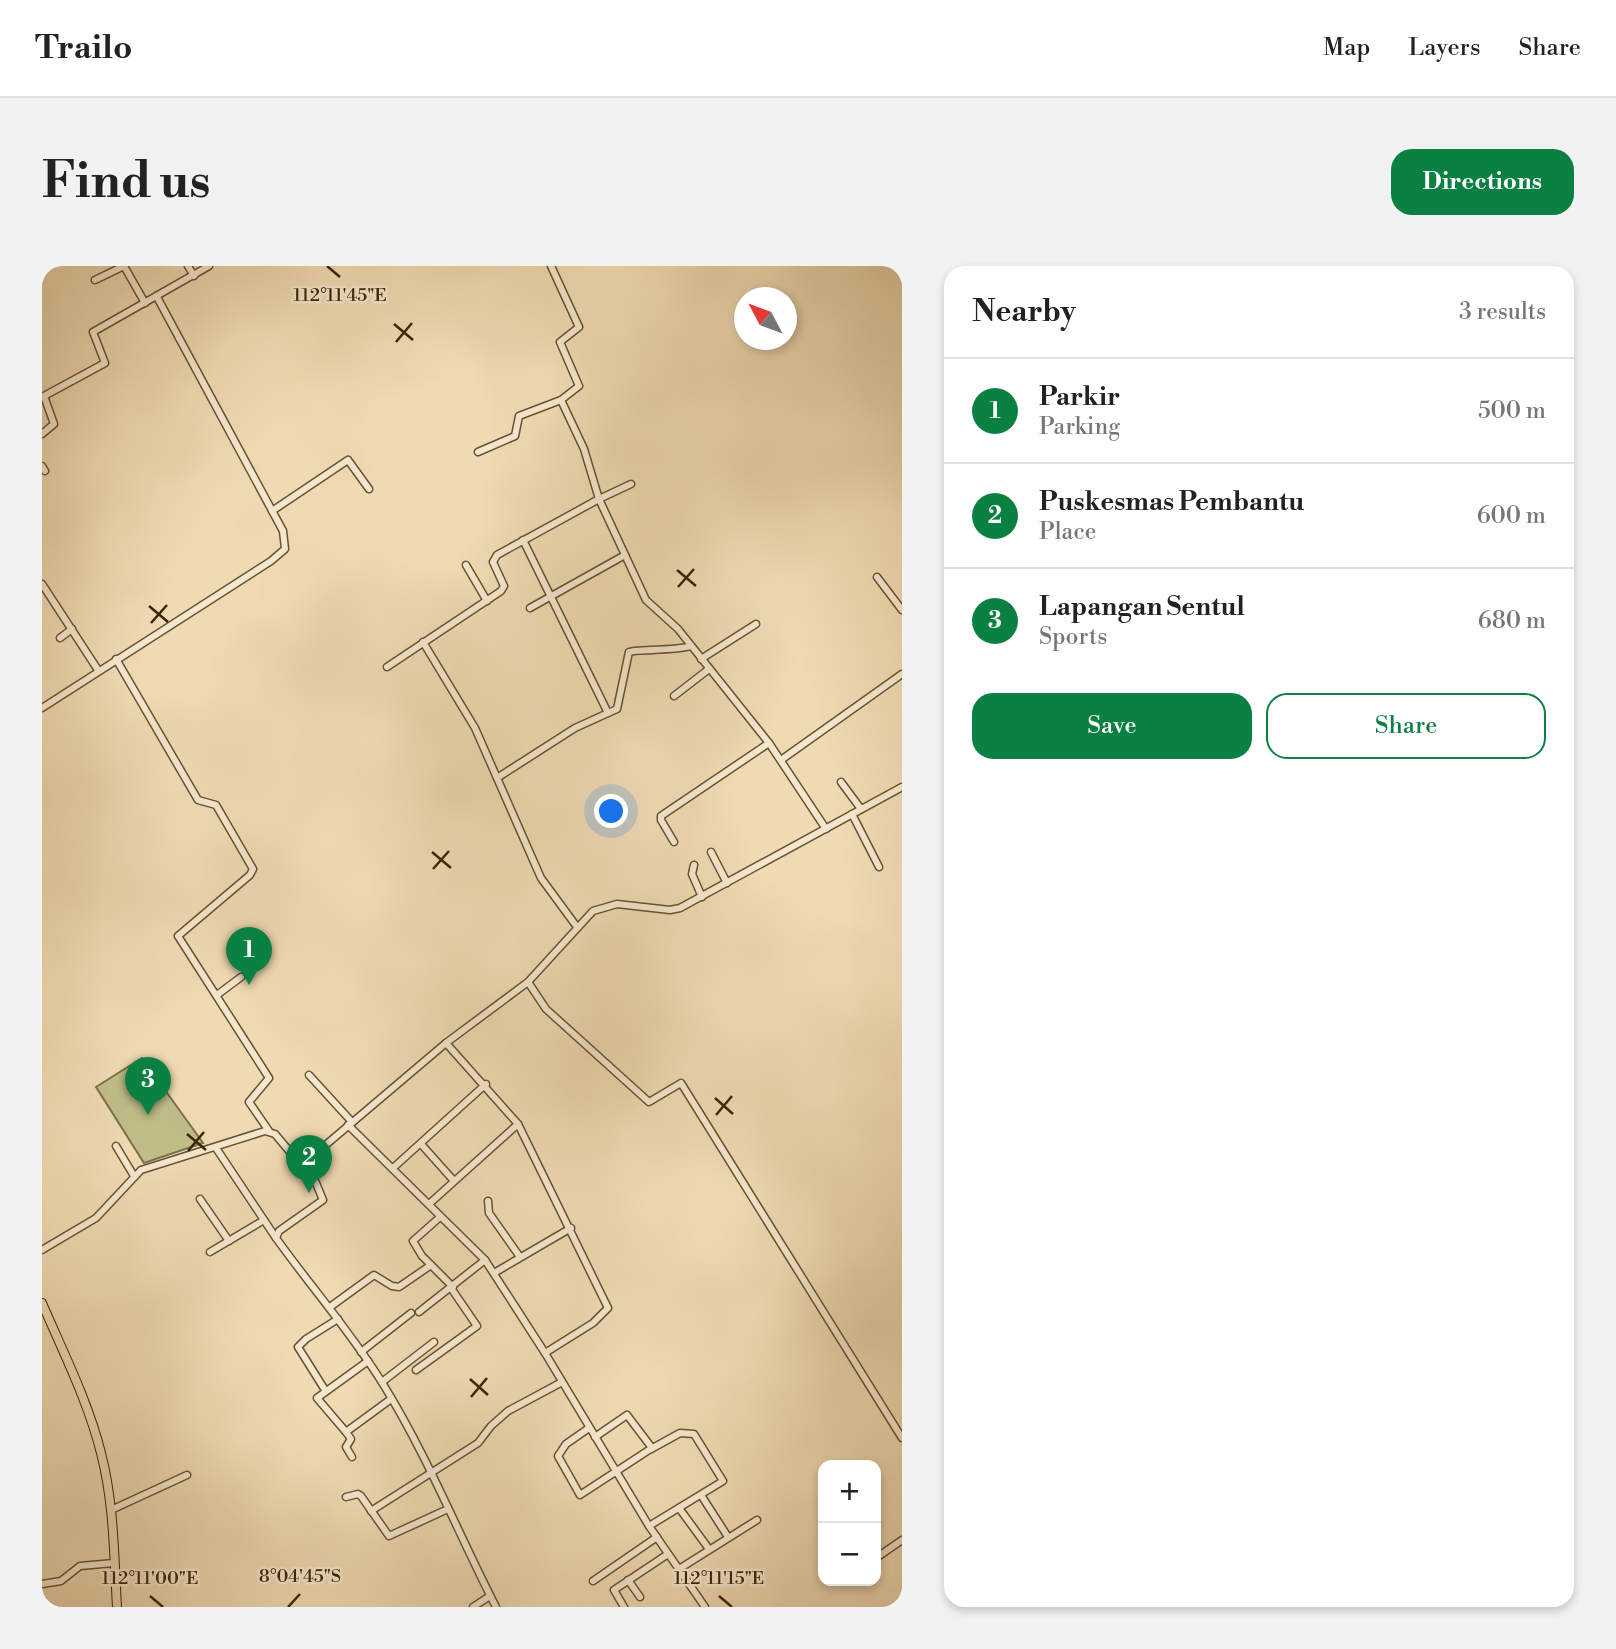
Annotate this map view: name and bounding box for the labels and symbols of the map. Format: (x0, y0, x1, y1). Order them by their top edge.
text: 112°11'45"E (293, 284, 387, 307)
north arrow (734, 287, 797, 350)
your location (594, 794, 628, 828)
pin: 1 (226, 927, 272, 985)
pin: 3 (125, 1057, 171, 1115)
pin: 2 (286, 1135, 332, 1193)
text: 8°04'45"S (259, 1565, 341, 1588)
text: 112°11'00"E (102, 1567, 198, 1590)
text: 112°11'15"E (674, 1567, 764, 1590)

